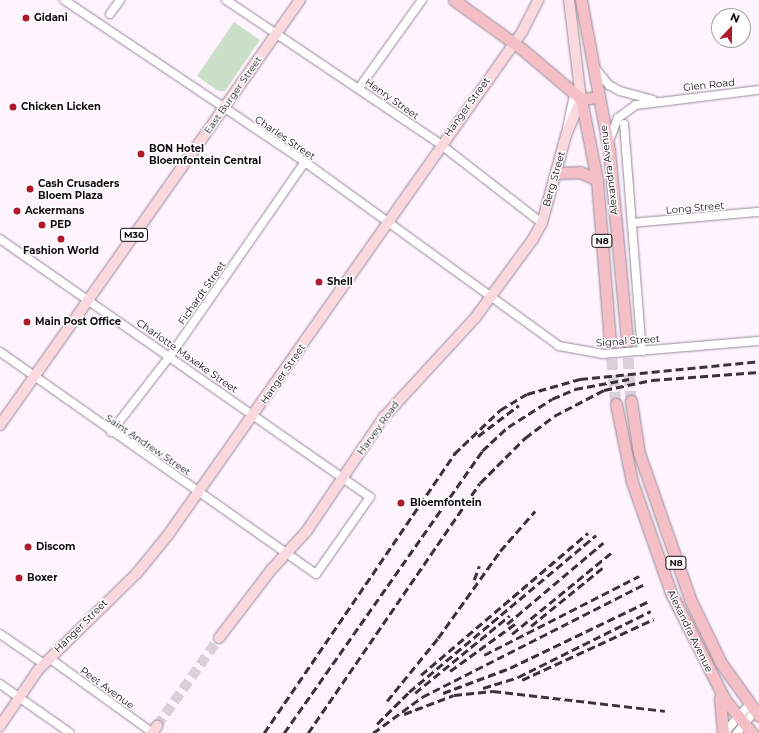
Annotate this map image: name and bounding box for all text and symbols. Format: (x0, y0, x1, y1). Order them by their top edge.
north arrow (711, 8, 751, 48)
text: N (728, 10, 742, 26)
place label: Gidani (34, 12, 68, 24)
marker: Gidani (21, 13, 31, 23)
street label: East Burger Street (202, 54, 264, 136)
street label: Hanger Street (441, 75, 493, 139)
street label: Henry Street (363, 76, 421, 122)
street label: Glen Road (683, 76, 735, 94)
place label: Chicken Licken (21, 101, 101, 113)
marker: Chicken Licken (8, 102, 18, 112)
street label: Charles Street (253, 113, 317, 163)
street label: Alexandra Avenue (598, 124, 620, 216)
place label: BON Hotel Bloemfontein Central (149, 142, 261, 166)
marker: BON Hotel Bloemfontein Central (136, 149, 146, 159)
street label: Berg Street (540, 150, 568, 208)
place label: Cash Crusaders Bloem Plaza (38, 177, 119, 200)
marker: Cash Crusaders Bloem Plaza (25, 184, 35, 194)
street label: Long Street (665, 199, 725, 217)
place label: Ackermans (25, 205, 84, 217)
marker: Ackermans (12, 206, 22, 216)
place label: PEP (50, 219, 71, 231)
marker: PEP (37, 220, 47, 230)
road number: M30 (119, 228, 149, 242)
marker: Fashion World (56, 234, 66, 244)
road number: N8 (591, 234, 613, 248)
place label: Fashion World (23, 245, 99, 257)
street label: Fichardt Street (176, 259, 228, 327)
place label: Shell (327, 276, 353, 288)
marker: Shell (314, 277, 324, 287)
place label: Main Post Office (35, 316, 121, 328)
marker: Main Post Office (22, 317, 32, 327)
street label: Charlotte Maxeke Street (134, 317, 240, 395)
street label: Signal Street (596, 333, 660, 349)
street label: Hanger Street (258, 342, 308, 406)
street label: Harvey Road (354, 399, 402, 457)
street label: Saint Andrew Street (103, 412, 193, 478)
marker: Bloemfontein (395, 497, 407, 509)
place label: Bloemfontein (410, 497, 482, 509)
place label: Discom (36, 541, 75, 553)
marker: Discom (23, 542, 33, 552)
road number: N8 (665, 556, 687, 570)
place label: Boxer (27, 572, 57, 584)
marker: Boxer (14, 573, 24, 583)
street label: Alexandra Avenue (665, 588, 715, 674)
street label: Hanger Street (52, 597, 110, 655)
street label: Peet Avenue (78, 664, 136, 712)

